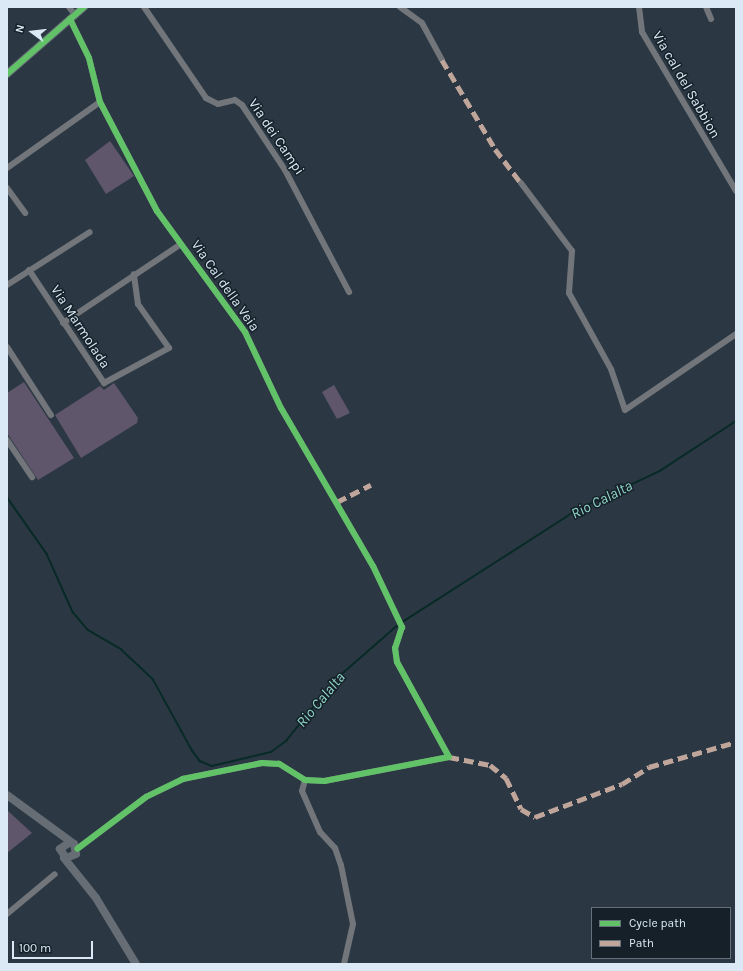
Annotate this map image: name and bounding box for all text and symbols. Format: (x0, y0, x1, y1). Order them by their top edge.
north arrow (12, 12, 52, 52)
text: N (13, 23, 27, 34)
street label: Via cal del Sabbion (648, 28, 724, 142)
street label: Via dei Campi (244, 96, 308, 178)
street label: Via Cal della Veia (187, 237, 263, 335)
street label: Via Marmolada (47, 282, 113, 372)
water label: Rio Calalta (568, 477, 636, 523)
water label: Rio Calalta (293, 669, 349, 731)
legend (591, 907, 731, 959)
text: Cycle path (629, 916, 686, 930)
scale bar (14, 933, 95, 959)
text: Path (629, 936, 654, 950)
text: 100 m (19, 941, 51, 955)

